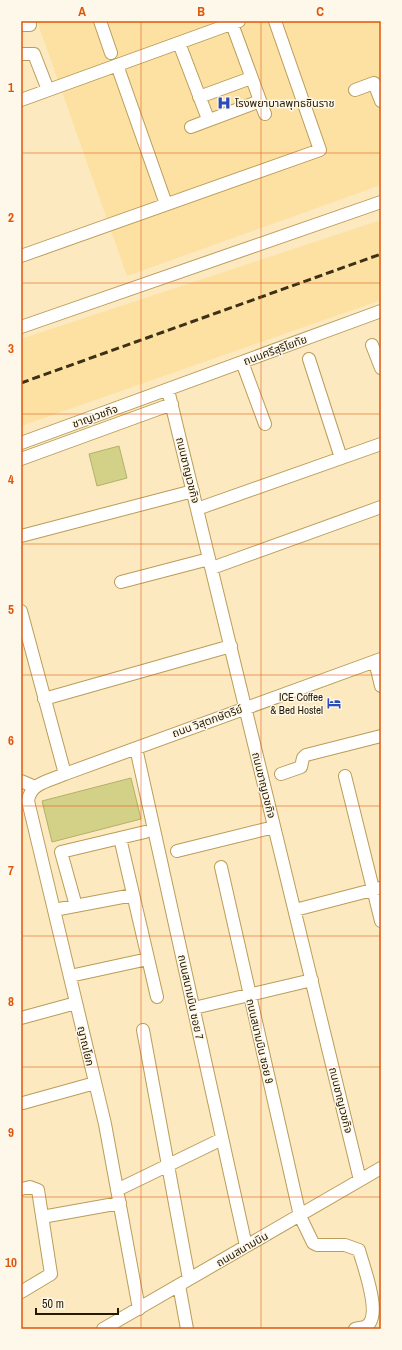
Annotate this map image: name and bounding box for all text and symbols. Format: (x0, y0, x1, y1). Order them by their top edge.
text: A (78, 3, 86, 20)
text: B (197, 3, 205, 20)
text: C (316, 3, 324, 20)
text: 1 (8, 79, 14, 96)
hospital icon: โรงพยาบาลพุทธชินราช (216, 95, 232, 111)
place label: โรงพยาบาลพุทธชินราช (235, 96, 335, 110)
text: 2 (8, 209, 14, 226)
street label: ถนนศรีสุริโยทัย (241, 332, 309, 368)
text: 3 (8, 340, 14, 357)
street label: ชาญเวชกิจ (70, 401, 120, 431)
street label: ถนนชาญเวชกิจ (173, 435, 203, 505)
text: 4 (8, 471, 14, 488)
text: 5 (8, 601, 14, 618)
place label: ICE Coffee & Bed Hostel (270, 690, 323, 717)
hotel icon: ICE Coffee & Bed Hostel (326, 695, 342, 711)
street label: ถนน วิสุตกษัตริย์ (170, 702, 244, 740)
text: 6 (8, 732, 14, 749)
street label: ถนนชาญเวชกิจ (249, 750, 279, 820)
text: 7 (8, 862, 14, 879)
street label: ถนนสนามบิน ซอย 7 (175, 953, 207, 1041)
text: 8 (8, 993, 14, 1010)
street label: ถนนสนามบิน ซอย 9 (243, 997, 277, 1085)
street label: ญาณโยก (75, 1025, 97, 1067)
street label: ถนนชาญเวชกิจ (326, 1065, 356, 1135)
text: 9 (8, 1124, 14, 1141)
street label: ถนนสนามบิน (213, 1229, 271, 1269)
text: 10 (5, 1254, 17, 1271)
scale bar (36, 1290, 118, 1316)
text: 50 m (42, 1296, 64, 1312)

